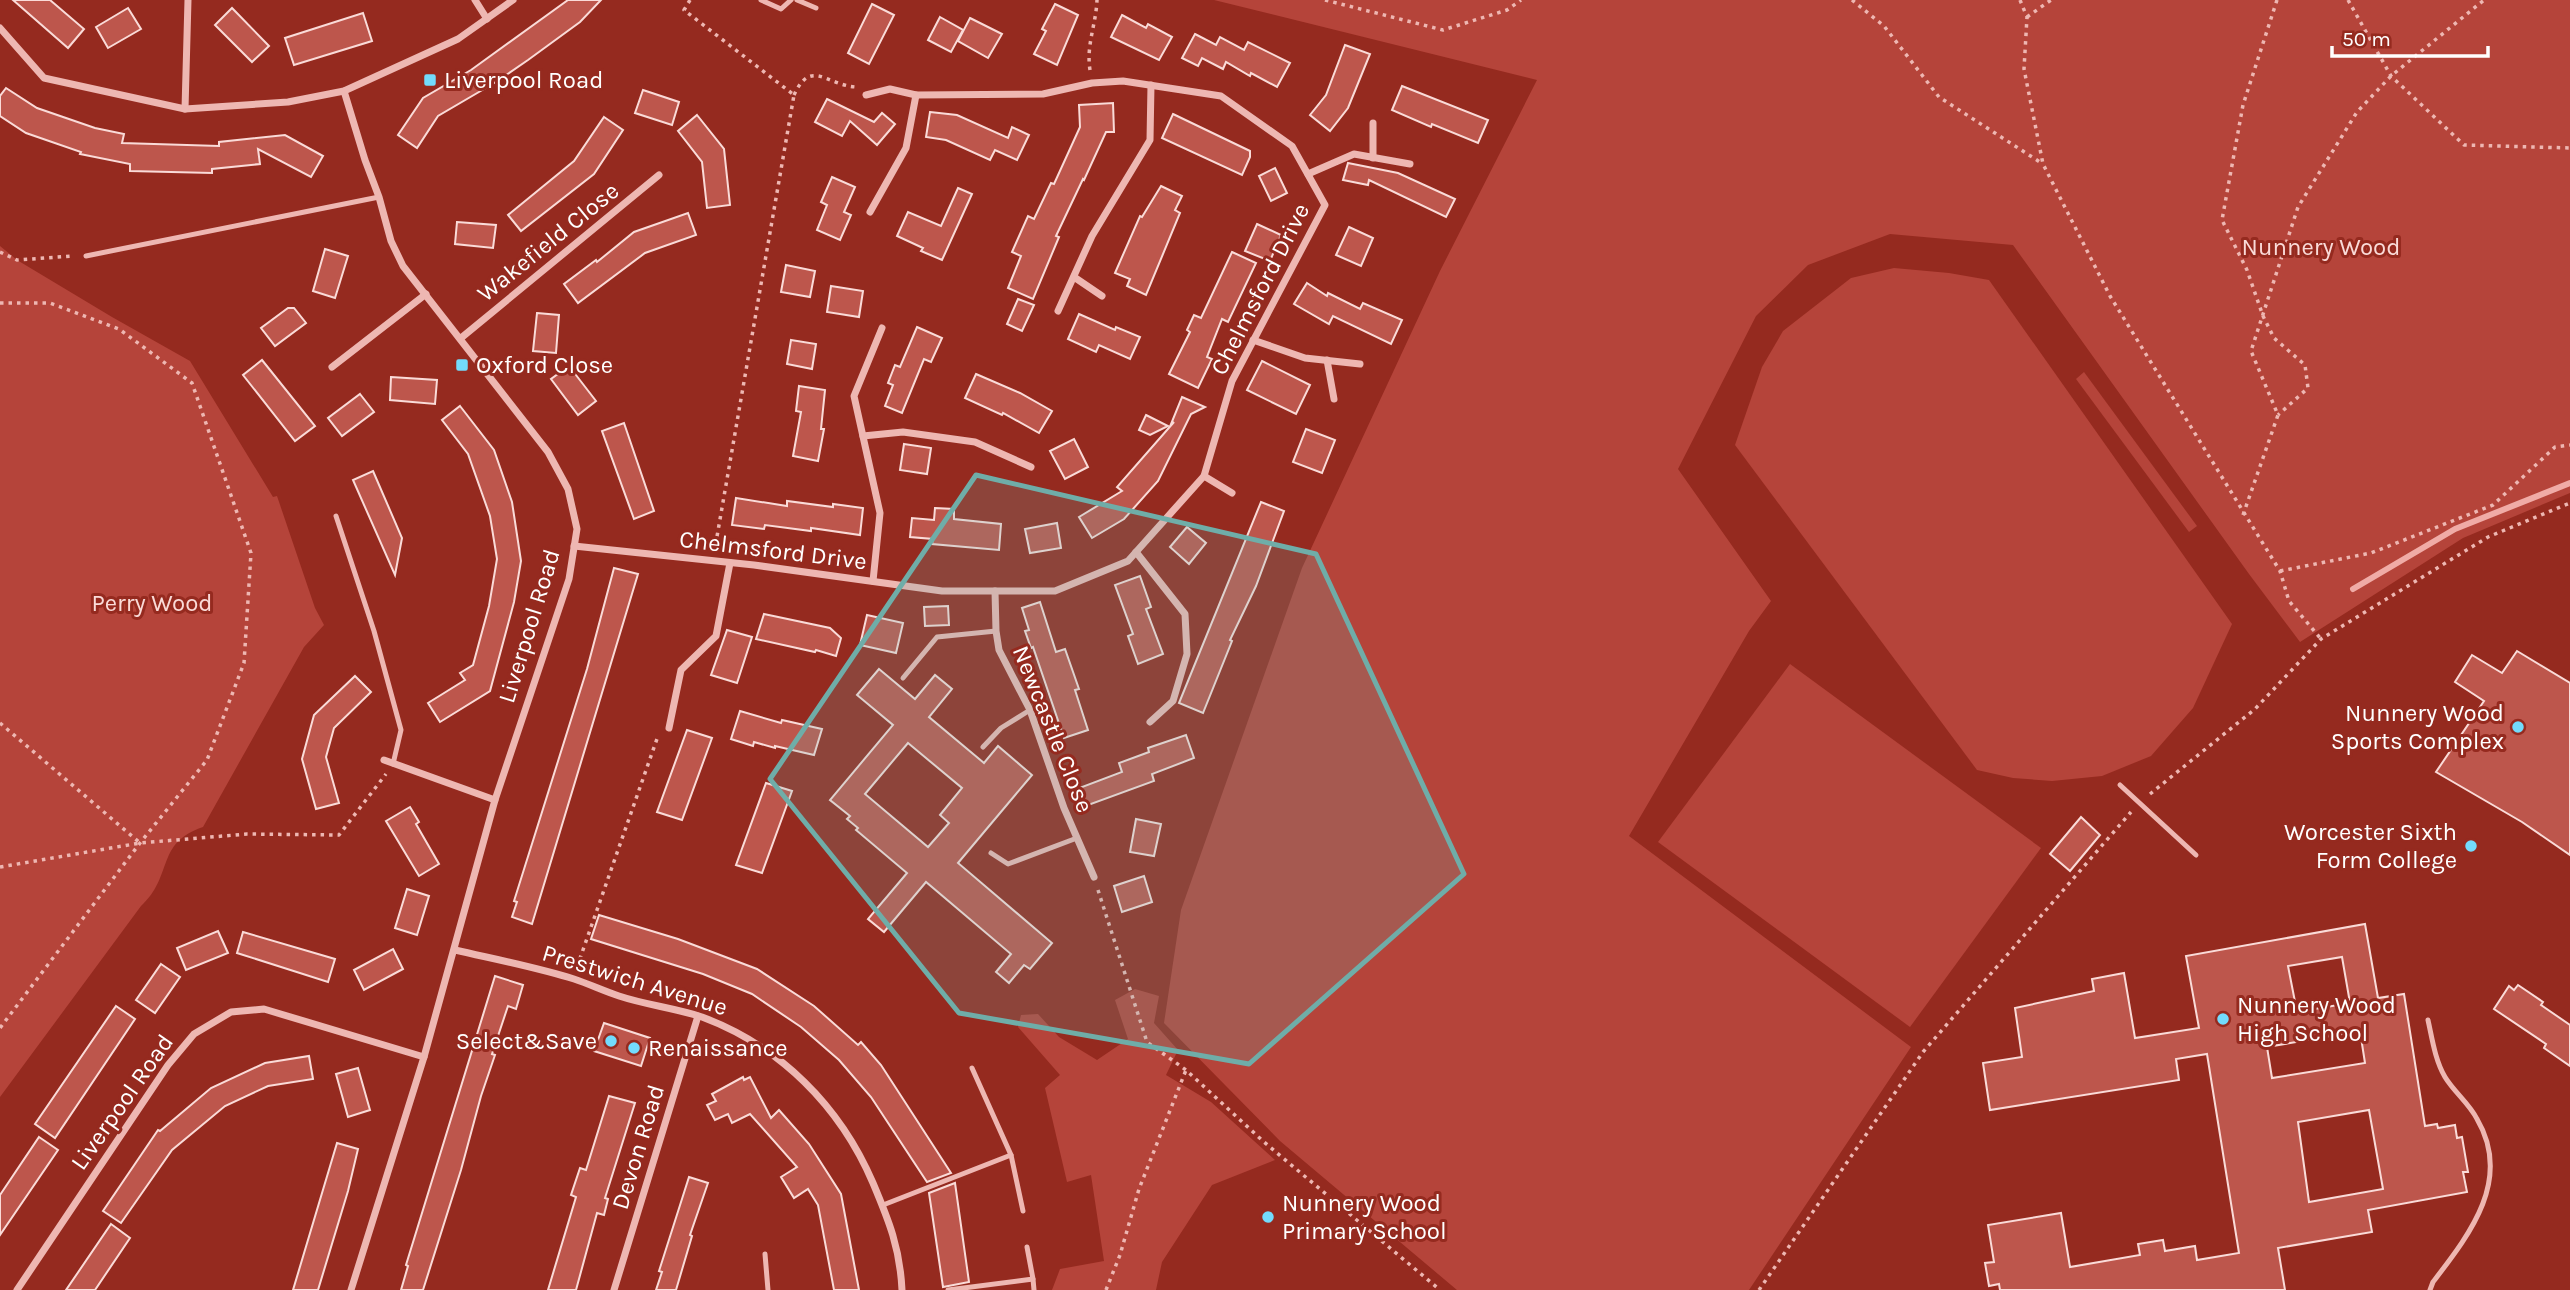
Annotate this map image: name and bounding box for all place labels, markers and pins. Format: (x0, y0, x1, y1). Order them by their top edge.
place label: Liverpool Road (444, 66, 603, 94)
marker: Liverpool Road (422, 72, 438, 88)
place label: Oxford Close (476, 351, 613, 379)
marker: Oxford Close (454, 357, 470, 373)
place label: Nunnery Wood Sports Complex (2331, 699, 2504, 755)
marker: Nunnery Wood Sports Complex (2510, 719, 2526, 735)
place label: Worcester Sixth Form College (2284, 818, 2457, 874)
marker: Worcester Sixth Form College (2463, 838, 2479, 854)
place label: Nunnery Wood High School (2237, 991, 2396, 1047)
marker: Nunnery Wood High School (2215, 1011, 2231, 1027)
place label: Select&Save (456, 1027, 597, 1055)
marker: Select&Save (603, 1033, 619, 1049)
place label: Renaissance (648, 1034, 788, 1062)
marker: Renaissance (626, 1040, 642, 1056)
place label: Nunnery Wood Primary School (1282, 1189, 1447, 1245)
marker: Nunnery Wood Primary School (1260, 1209, 1276, 1225)

